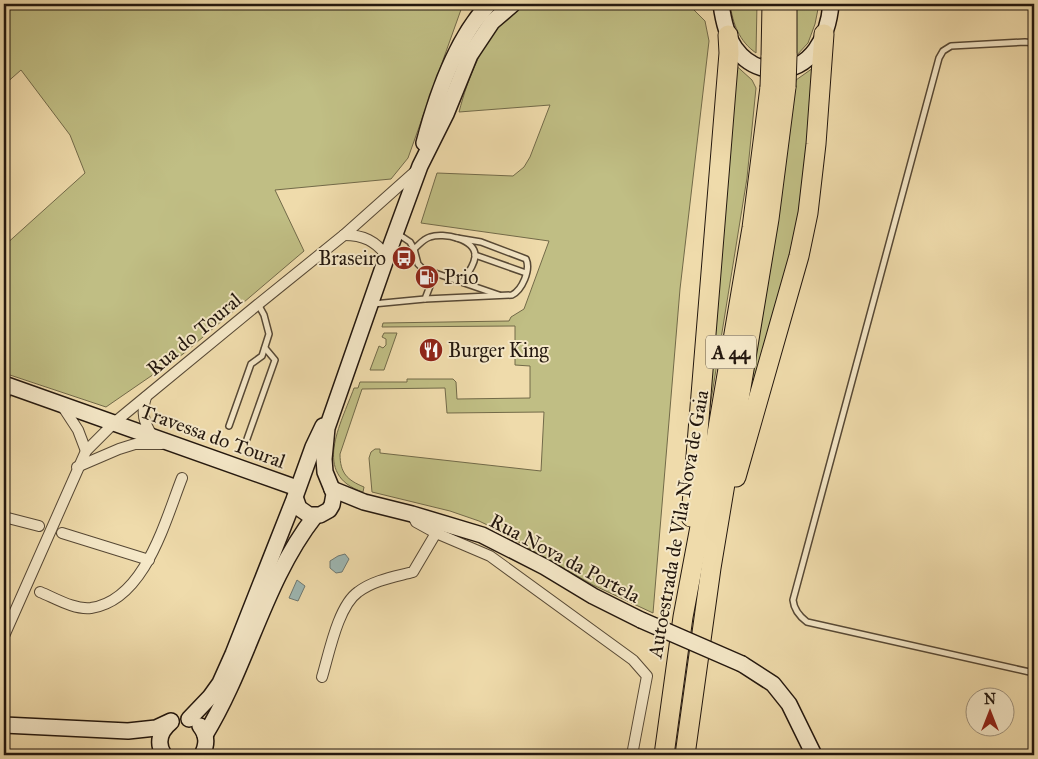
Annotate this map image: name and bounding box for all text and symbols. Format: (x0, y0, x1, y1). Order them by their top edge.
bus stop icon: Braseiro (391, 245, 417, 271)
place label: Braseiro (318, 246, 386, 270)
fuel station icon: Prio (414, 264, 440, 290)
place label: Prio (444, 265, 478, 289)
street label: Rua do Toural (142, 287, 247, 381)
road number: A 44 (706, 336, 756, 368)
restaurant icon: Burger King (418, 337, 444, 363)
place label: Burger King (448, 338, 549, 363)
street label: Autoestrada de Vila Nova de Gaia (642, 388, 713, 661)
street label: Travessa do Toural (137, 399, 289, 474)
street label: Rua Nova da Portela (486, 508, 645, 608)
north arrow (966, 686, 1016, 736)
text: N (984, 691, 996, 708)

